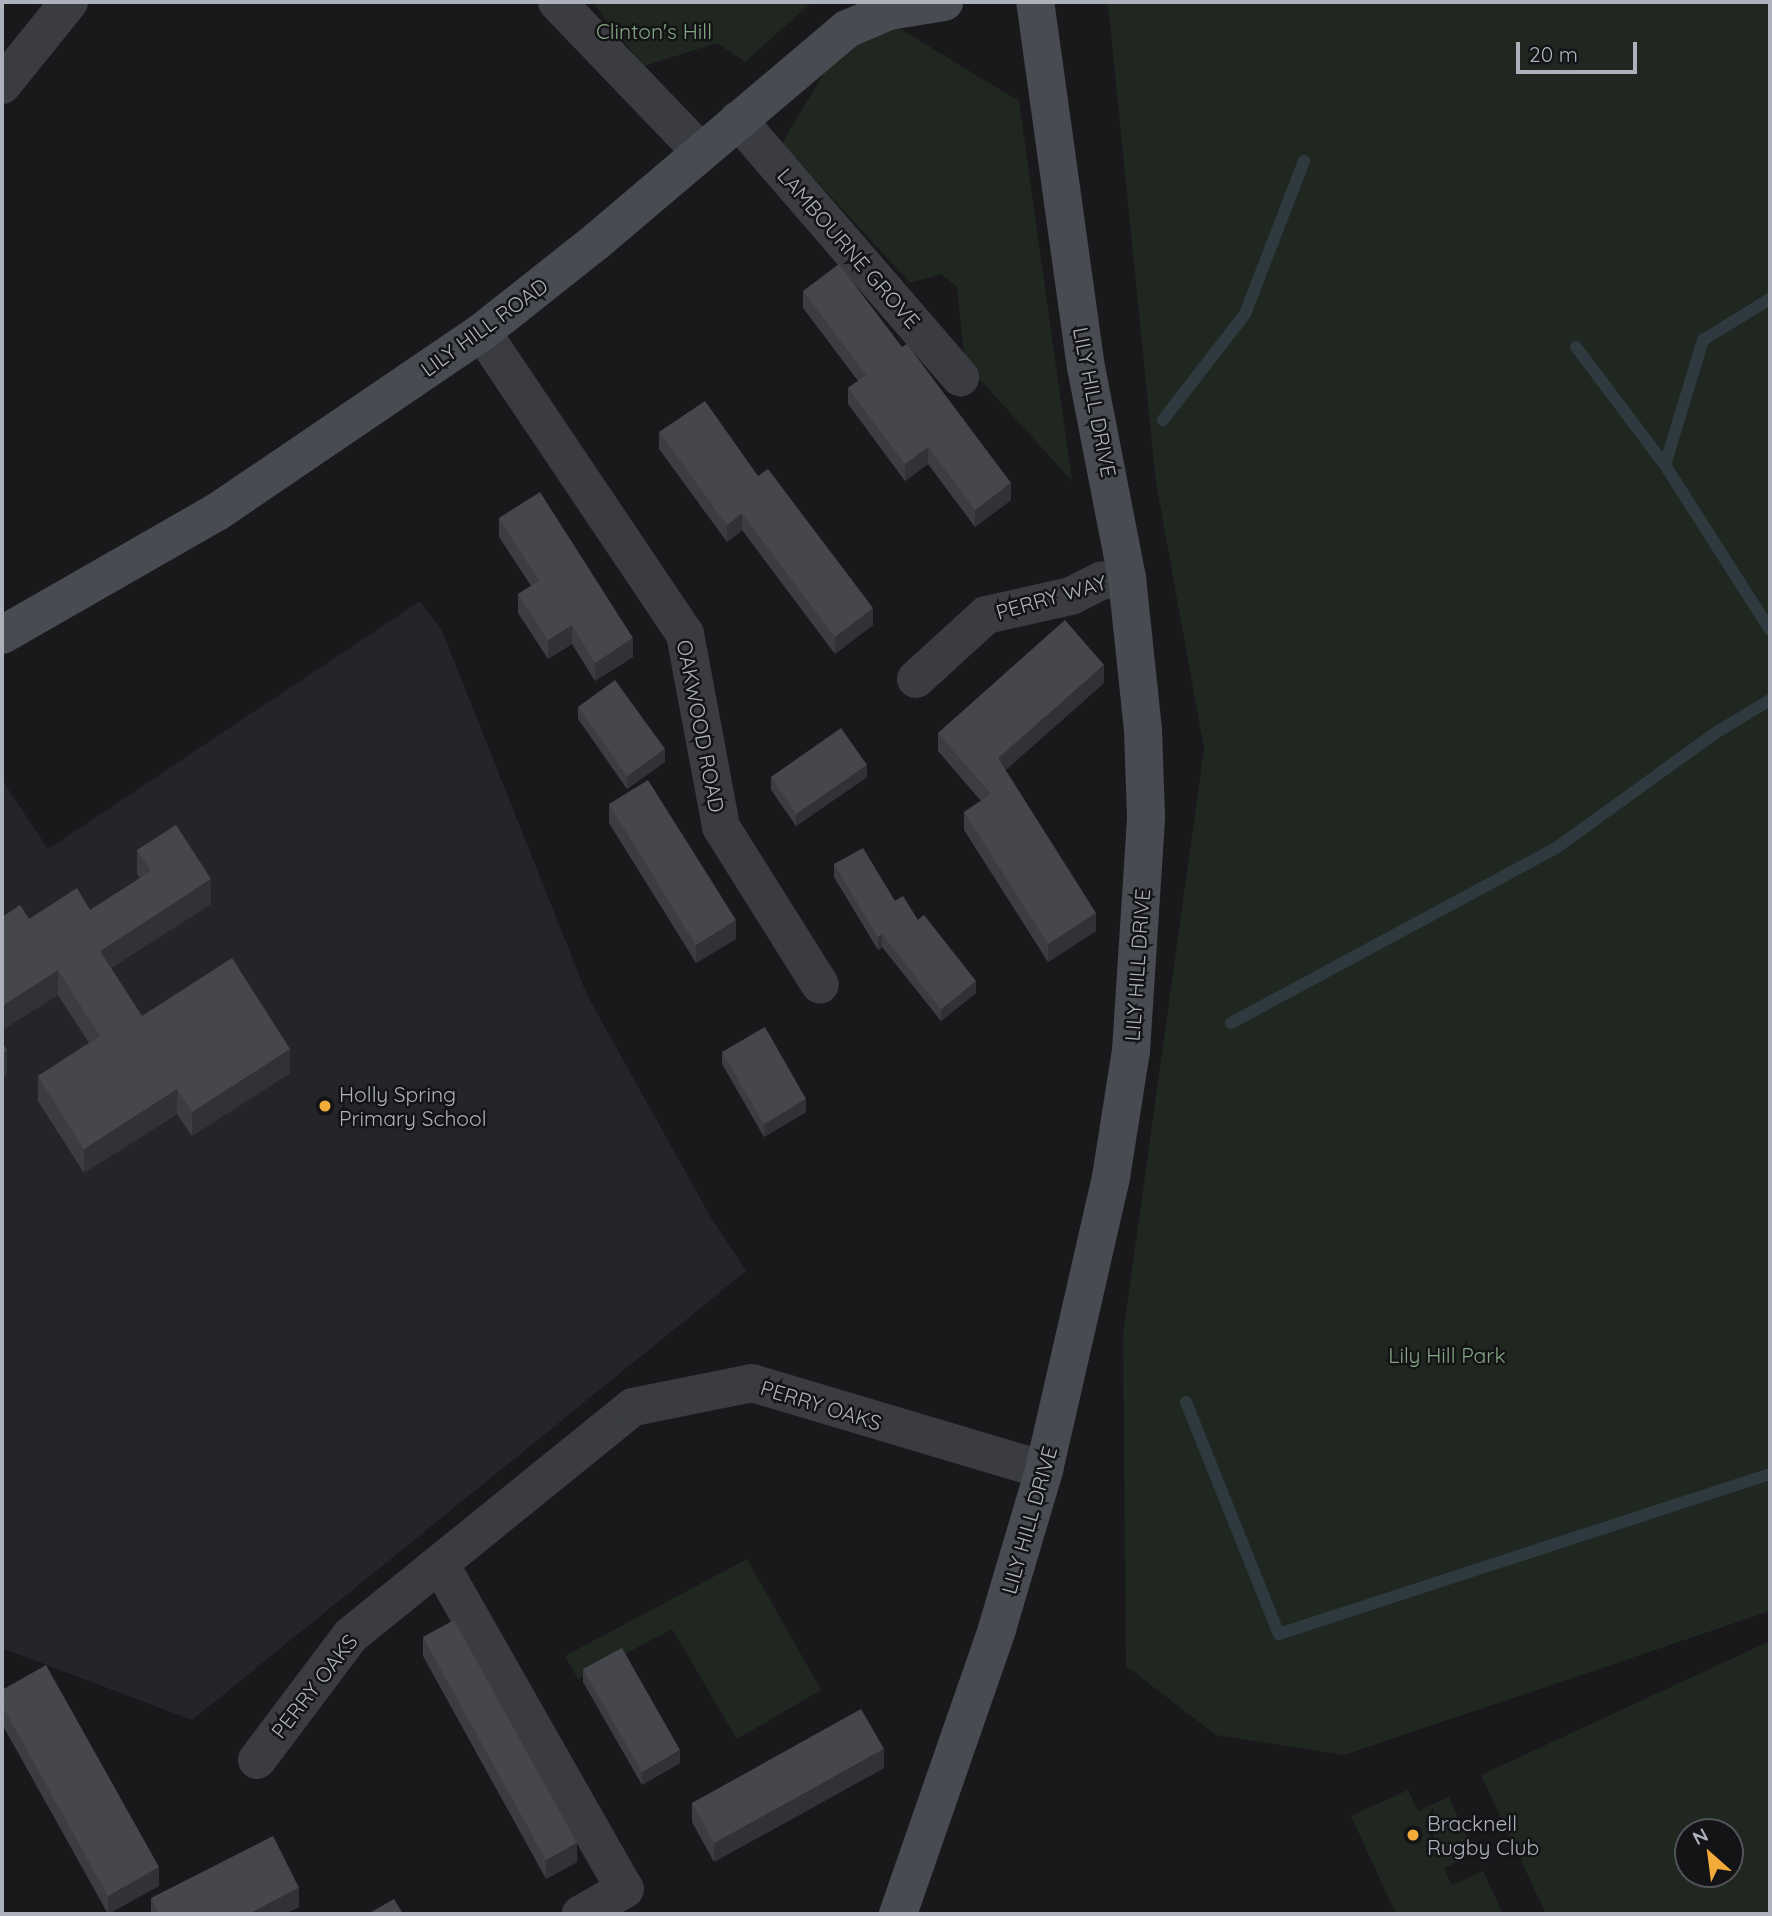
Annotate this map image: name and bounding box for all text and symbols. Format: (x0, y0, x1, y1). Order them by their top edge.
park label: Clinton's Hill (596, 18, 712, 44)
scale bar (1520, 28, 1641, 72)
text: 20 m (1529, 41, 1578, 67)
street label: LAMBOURNE GROVE (773, 163, 925, 333)
street label: LILY HILL ROAD (416, 272, 552, 382)
street label: LILY HILL DRIVE (1068, 325, 1122, 479)
street label: PERRY WAY (993, 569, 1109, 625)
street label: OAKWOOD ROAD (672, 638, 730, 814)
street label: LILY HILL DRIVE (1119, 888, 1155, 1042)
place label: Holly Spring Primary School (339, 1081, 487, 1131)
marker: Holly Spring Primary School (317, 1098, 333, 1114)
park label: Lily Hill Park (1388, 1342, 1506, 1368)
street label: PERRY OAKS (758, 1375, 884, 1435)
street label: LILY HILL DRIVE (996, 1443, 1062, 1597)
street label: PERRY OAKS (266, 1629, 362, 1743)
place label: Bracknell Rugby Club (1427, 1810, 1539, 1860)
north arrow (1674, 1818, 1744, 1888)
text: N (1688, 1822, 1712, 1850)
marker: Bracknell Rugby Club (1405, 1827, 1421, 1843)

